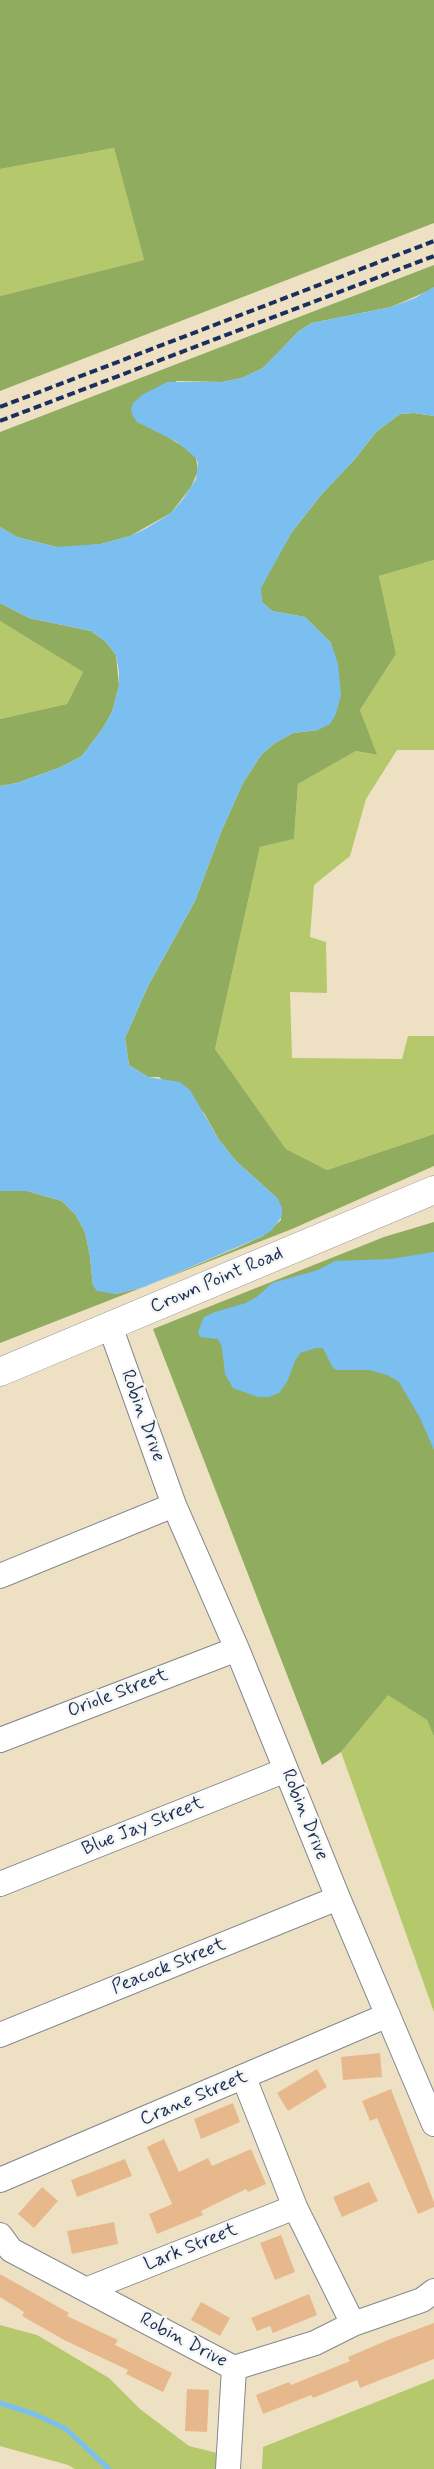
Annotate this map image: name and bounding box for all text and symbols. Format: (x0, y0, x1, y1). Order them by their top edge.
street label: Crown Point Road (147, 1243, 287, 1319)
street label: Robin Drive (115, 1367, 169, 1465)
street label: Oriole Street (65, 1664, 171, 1724)
street label: Robin Drive (275, 1766, 333, 1864)
street label: Blue Jay Street (79, 1792, 207, 1862)
street label: Peacock Street (109, 1934, 229, 2000)
street label: Crane Street (137, 2066, 251, 2132)
street label: Lark Street (141, 2219, 241, 2277)
street label: Robin Drive (135, 2308, 231, 2374)

